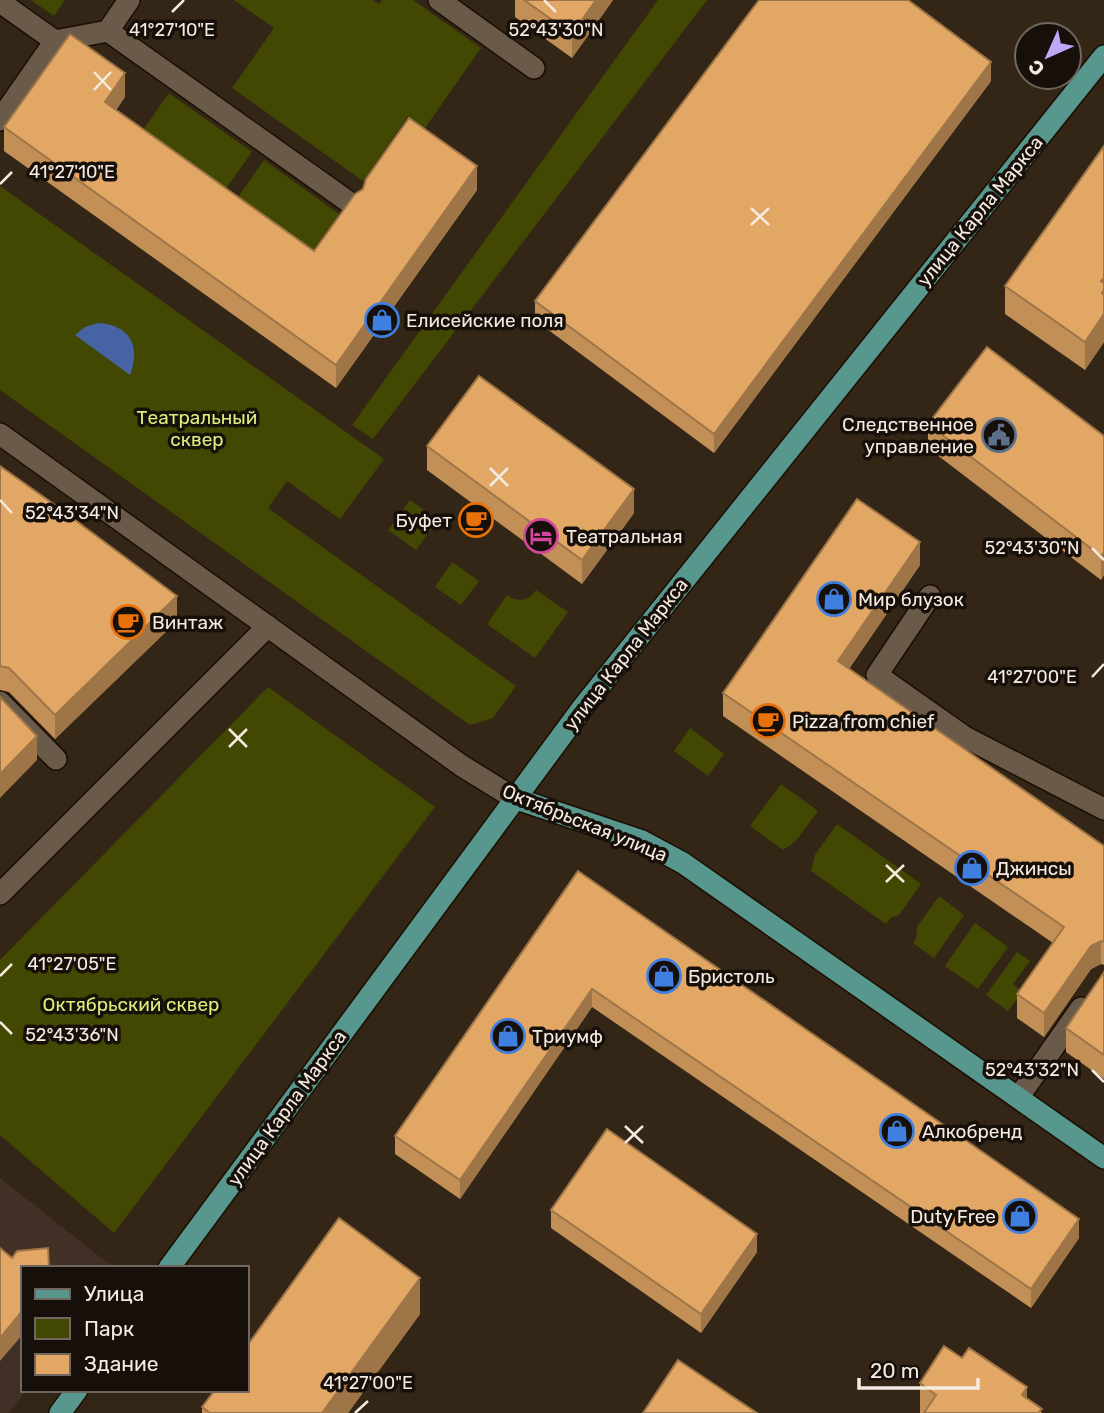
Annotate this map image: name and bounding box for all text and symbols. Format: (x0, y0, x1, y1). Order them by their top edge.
text: 41°27'10"E (129, 19, 215, 41)
text: 52°43'30"N (509, 19, 603, 41)
north arrow (1013, 21, 1083, 91)
text: С (1023, 55, 1049, 81)
street label: улица Карла Маркса (912, 131, 1048, 291)
text: 41°27'10"E (29, 161, 115, 183)
shop icon: Елисейские поля (363, 301, 401, 339)
place label: Елисейские поля (406, 309, 564, 332)
park label: Театральный сквер (137, 406, 257, 451)
place label: Следственное управление (842, 413, 974, 458)
public building icon: Следственное управление (980, 416, 1018, 454)
cafe icon: Буфет (457, 501, 495, 539)
text: 52°43'34"N (25, 502, 119, 524)
place label: Буфет (395, 509, 452, 532)
hotel icon: Театральная (522, 517, 560, 555)
place label: Театральная (566, 525, 683, 548)
text: 52°43'30"N (985, 537, 1079, 559)
street label: улица Карла Маркса (559, 573, 693, 735)
shop icon: Мир блузок (815, 580, 853, 618)
place label: Мир блузок (858, 588, 964, 611)
cafe icon: Винтаж (109, 603, 147, 641)
place label: Винтаж (152, 611, 223, 634)
text: 41°27'00"E (987, 666, 1077, 688)
cafe icon: Pizza from chief (749, 702, 787, 740)
place label: Pizza from chief (792, 710, 935, 733)
street label: Октябрьская улица (499, 779, 671, 867)
shop icon: Джинсы (953, 849, 991, 887)
place label: Джинсы (996, 857, 1072, 880)
text: 41°27'05"E (28, 953, 117, 975)
shop icon: Бристоль (645, 957, 683, 995)
place label: Бристоль (688, 965, 775, 988)
park label: Октябрьский сквер (43, 993, 219, 1016)
shop icon: Триумф (489, 1017, 527, 1055)
text: 52°43'36"N (25, 1024, 119, 1046)
place label: Триумф (532, 1025, 603, 1048)
street label: улица Карла Маркса (223, 1026, 351, 1190)
text: 52°43'32"N (985, 1059, 1079, 1081)
shop icon: Алкобренд (878, 1112, 916, 1150)
place label: Алкобренд (922, 1120, 1022, 1143)
shop icon: Duty Free (1001, 1197, 1039, 1235)
place label: Duty Free (910, 1205, 996, 1228)
legend (21, 1266, 248, 1392)
text: Улица (84, 1281, 144, 1306)
text: Парк (84, 1316, 134, 1341)
scale bar (859, 1346, 978, 1390)
text: Здание (84, 1351, 159, 1376)
text: 20 m (870, 1358, 919, 1383)
text: 41°27'00"E (323, 1372, 413, 1394)

